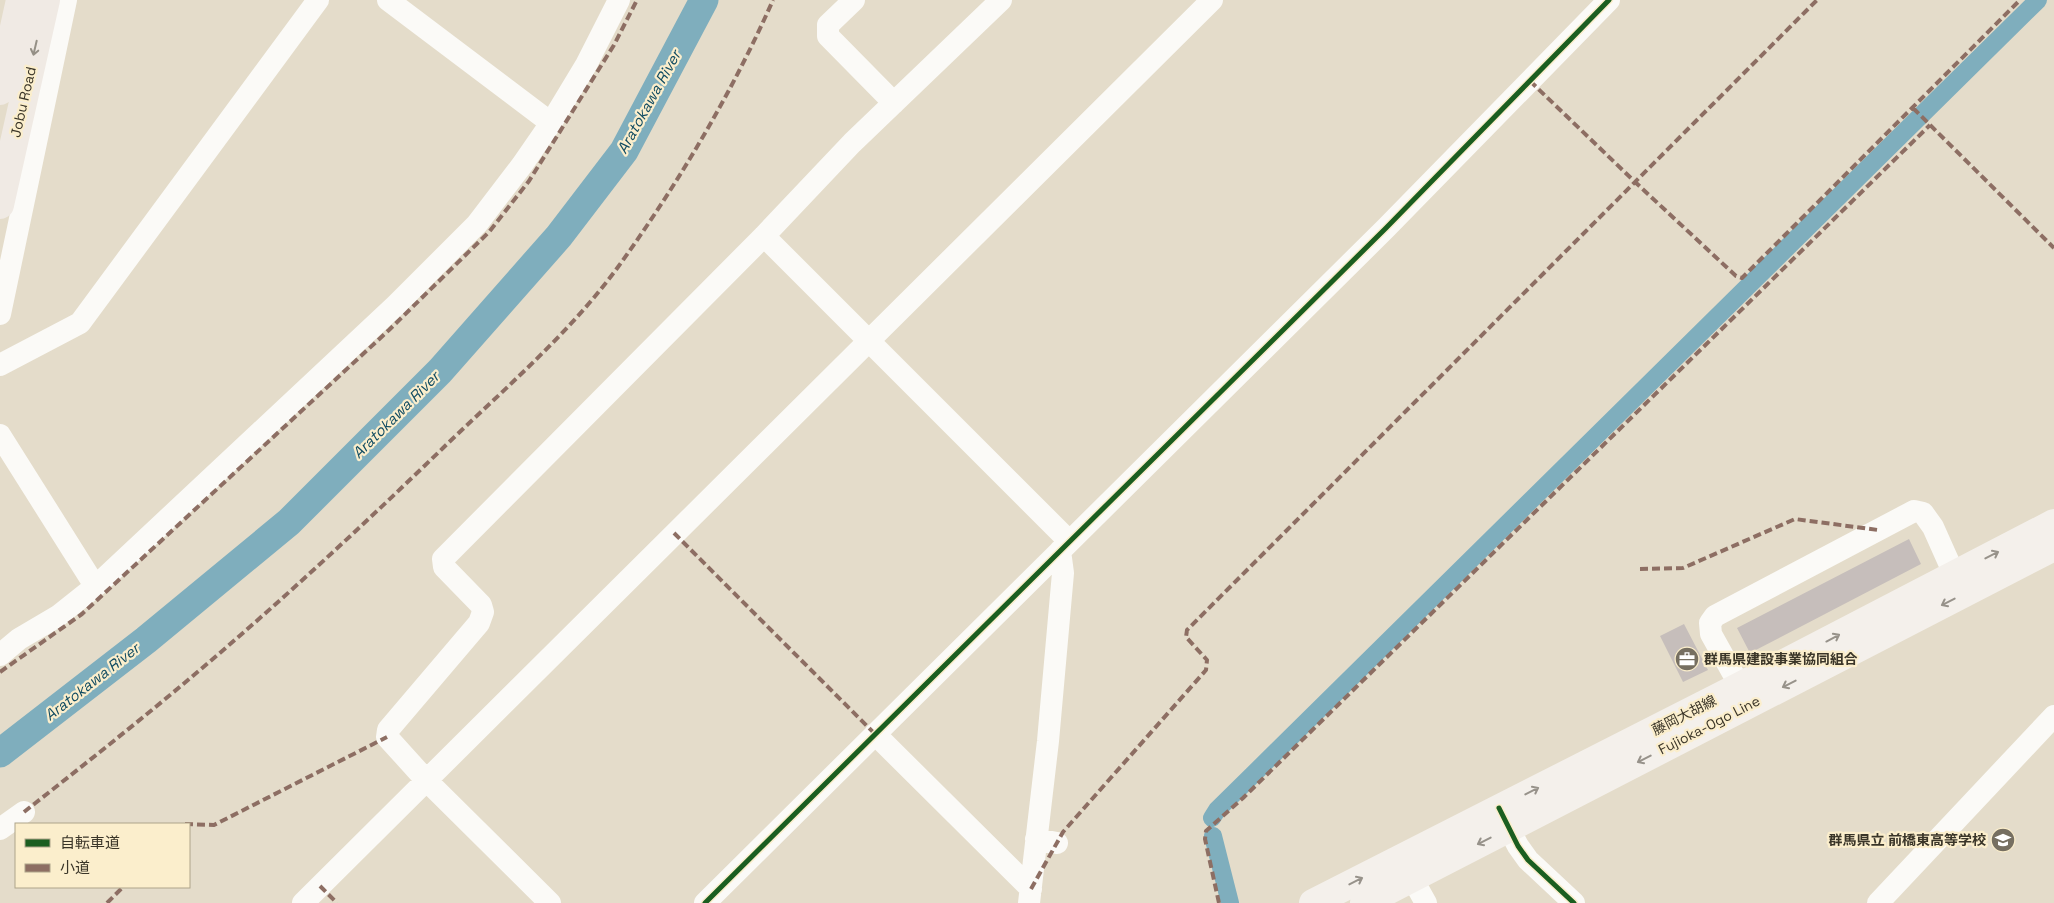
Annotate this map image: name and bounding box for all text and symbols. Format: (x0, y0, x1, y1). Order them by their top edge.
one-way arrow (30, 39, 39, 55)
water label: Aratokawa River (612, 46, 685, 157)
street label: Jobu Road (6, 65, 40, 139)
water label: Aratokawa River (348, 366, 444, 462)
one-way arrow (1985, 550, 2000, 560)
one-way arrow (1941, 597, 1956, 607)
one-way arrow (1825, 633, 1840, 642)
water label: Aratokawa River (40, 638, 144, 725)
office icon: 群馬県建設事業協同組合 (1674, 646, 1700, 672)
place label: 群馬県建設事業協同組合 (1704, 650, 1858, 668)
one-way arrow (1781, 679, 1796, 689)
street label: 藤岡大胡線 (1649, 691, 1719, 739)
street label: Fujioka-Ogo Line (1655, 692, 1763, 758)
one-way arrow (1637, 755, 1652, 764)
one-way arrow (1524, 786, 1539, 795)
legend (15, 823, 190, 888)
school or university icon: 群馬県立 前橋東高等学校 (1990, 827, 2016, 853)
place label: 群馬県立 前橋東高等学校 (1828, 831, 1986, 849)
text: 自転車道 (60, 833, 120, 852)
one-way arrow (1477, 837, 1492, 846)
text: 小道 (60, 858, 90, 877)
one-way arrow (1348, 876, 1363, 885)

